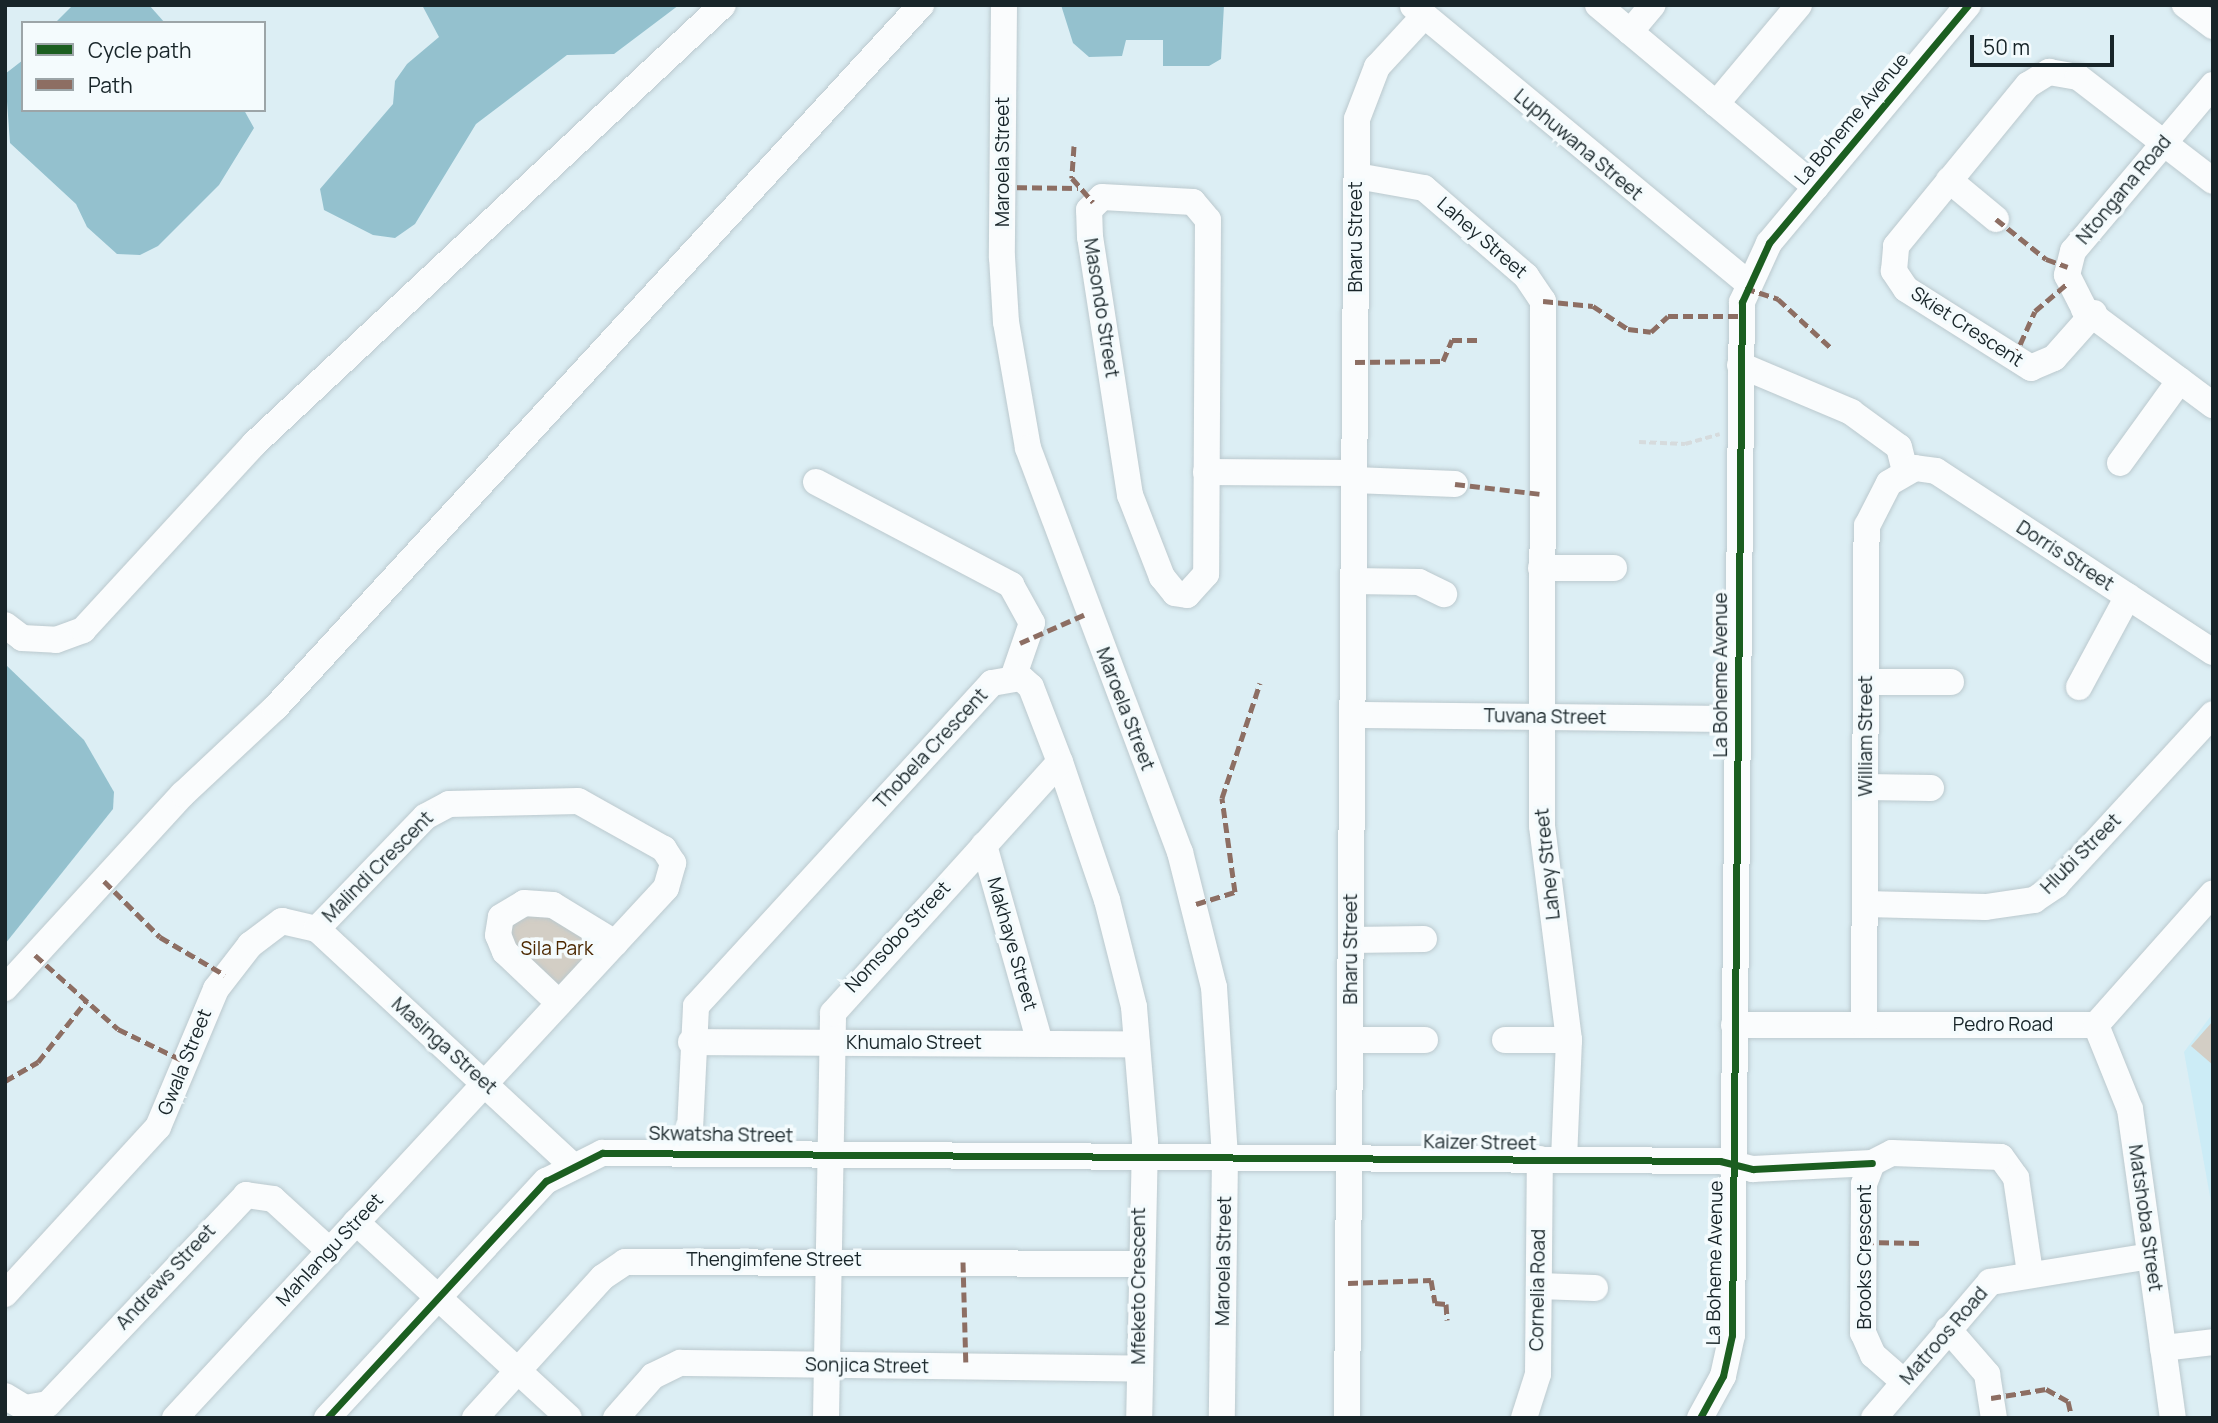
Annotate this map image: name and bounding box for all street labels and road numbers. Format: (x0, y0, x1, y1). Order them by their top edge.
street label: La Boheme Avenue (1790, 48, 1914, 190)
street label: Luphuwana Street (1509, 85, 1647, 205)
street label: Maroela Street (992, 97, 1014, 227)
street label: Ntongana Road (2072, 131, 2176, 249)
street label: Bharu Street (1345, 181, 1367, 293)
street label: Lahey Street (1432, 193, 1532, 283)
street label: Masondo Street (1079, 237, 1123, 379)
street label: Skiet Crescent (1907, 282, 2027, 372)
street label: Dorris Street (2012, 516, 2118, 596)
street label: La Boheme Avenue (1710, 592, 1732, 758)
street label: Maroela Street (1091, 644, 1159, 774)
street label: William Street (1855, 675, 1877, 797)
street label: Thobela Crescent (869, 684, 993, 814)
street label: Tuvana Street (1483, 705, 1607, 729)
street label: Malindi Crescent (318, 807, 438, 927)
street label: Lahey Street (1531, 807, 1565, 921)
street label: Hlubi Street (2036, 809, 2126, 899)
street label: Makhaye Street (982, 875, 1042, 1013)
street label: Nomsobo Street (841, 877, 955, 997)
street label: Bharu Street (1340, 893, 1362, 1005)
street label: Masinga Street (387, 993, 501, 1099)
street label: Gwala Street (153, 1006, 217, 1118)
street label: Pedro Road (1953, 1014, 2053, 1036)
street label: Khumalo Street (846, 1032, 982, 1054)
street label: Skwatsha Street (648, 1122, 794, 1148)
street label: Kaizer Street (1423, 1131, 1537, 1155)
street label: Matshoba Street (2123, 1143, 2167, 1293)
street label: La Boheme Avenue (1702, 1180, 1728, 1346)
street label: Brooks Crescent (1854, 1184, 1876, 1330)
street label: Mahlangu Street (272, 1189, 388, 1311)
street label: Maroela Street (1211, 1196, 1237, 1326)
street label: Mfeketo Crescent (1128, 1207, 1150, 1365)
street label: Andrews Street (111, 1220, 221, 1334)
street label: Cornelia Road (1526, 1229, 1550, 1351)
street label: Thengimfene Street (686, 1249, 862, 1271)
street label: Matroos Road (1895, 1282, 1993, 1390)
street label: Sonjica Street (805, 1354, 929, 1378)

